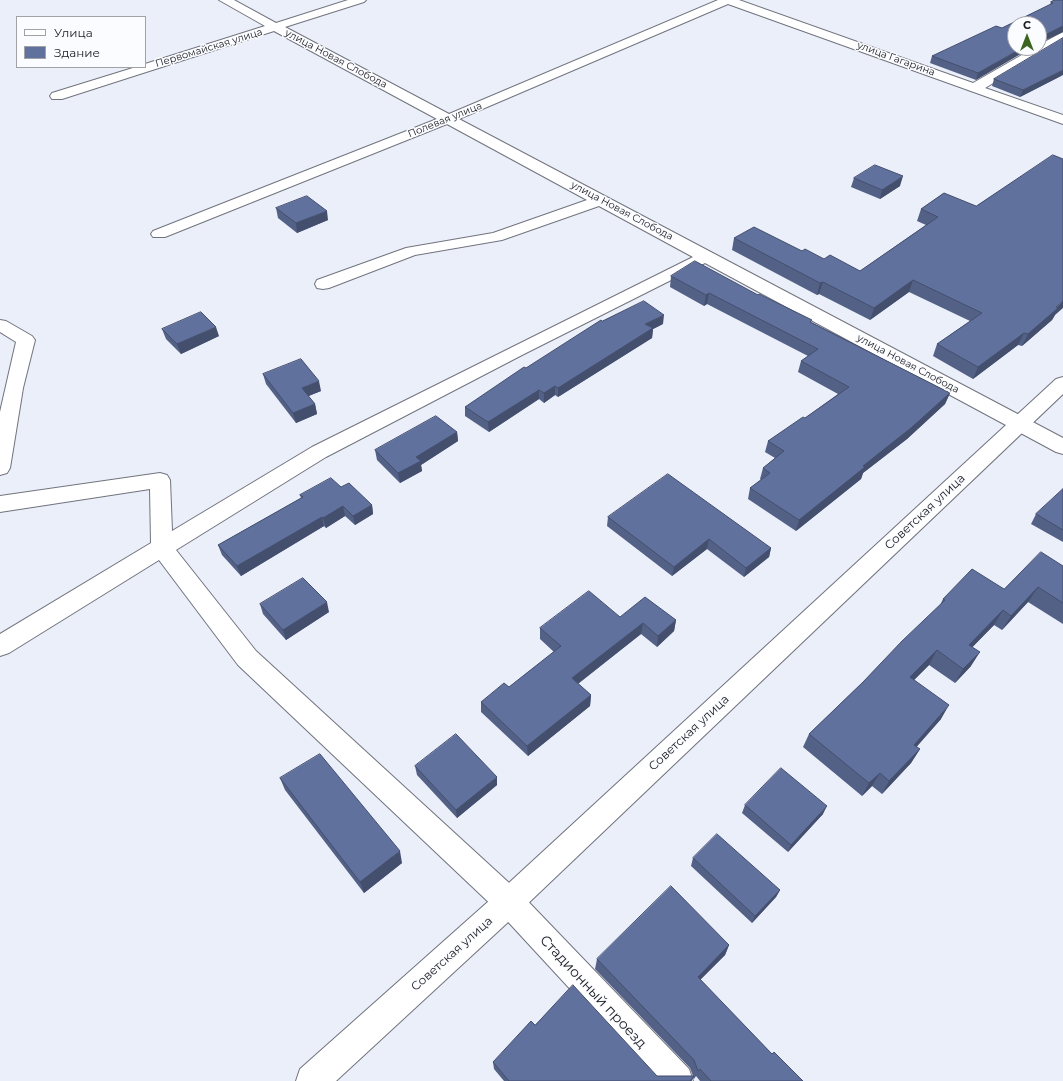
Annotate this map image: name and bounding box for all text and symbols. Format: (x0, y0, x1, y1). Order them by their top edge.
legend (16, 16, 146, 68)
north arrow (1007, 16, 1047, 56)
text: С (1023, 18, 1031, 32)
text: Улица (54, 25, 93, 40)
street label: Первомайская улица (154, 26, 264, 70)
street label: улица Новая Слобода (283, 27, 389, 91)
street label: улица Гагарина (855, 39, 937, 79)
text: Здание (54, 45, 100, 60)
street label: Полевая улица (406, 100, 484, 140)
street label: улица Новая Слобода (569, 179, 675, 243)
street label: улица Новая Слобода (855, 332, 961, 396)
street label: Советская улица (882, 471, 968, 553)
street label: Советская улица (646, 692, 732, 774)
street label: Советская улица (408, 914, 496, 994)
street label: Стадионный проезд (536, 932, 650, 1052)

